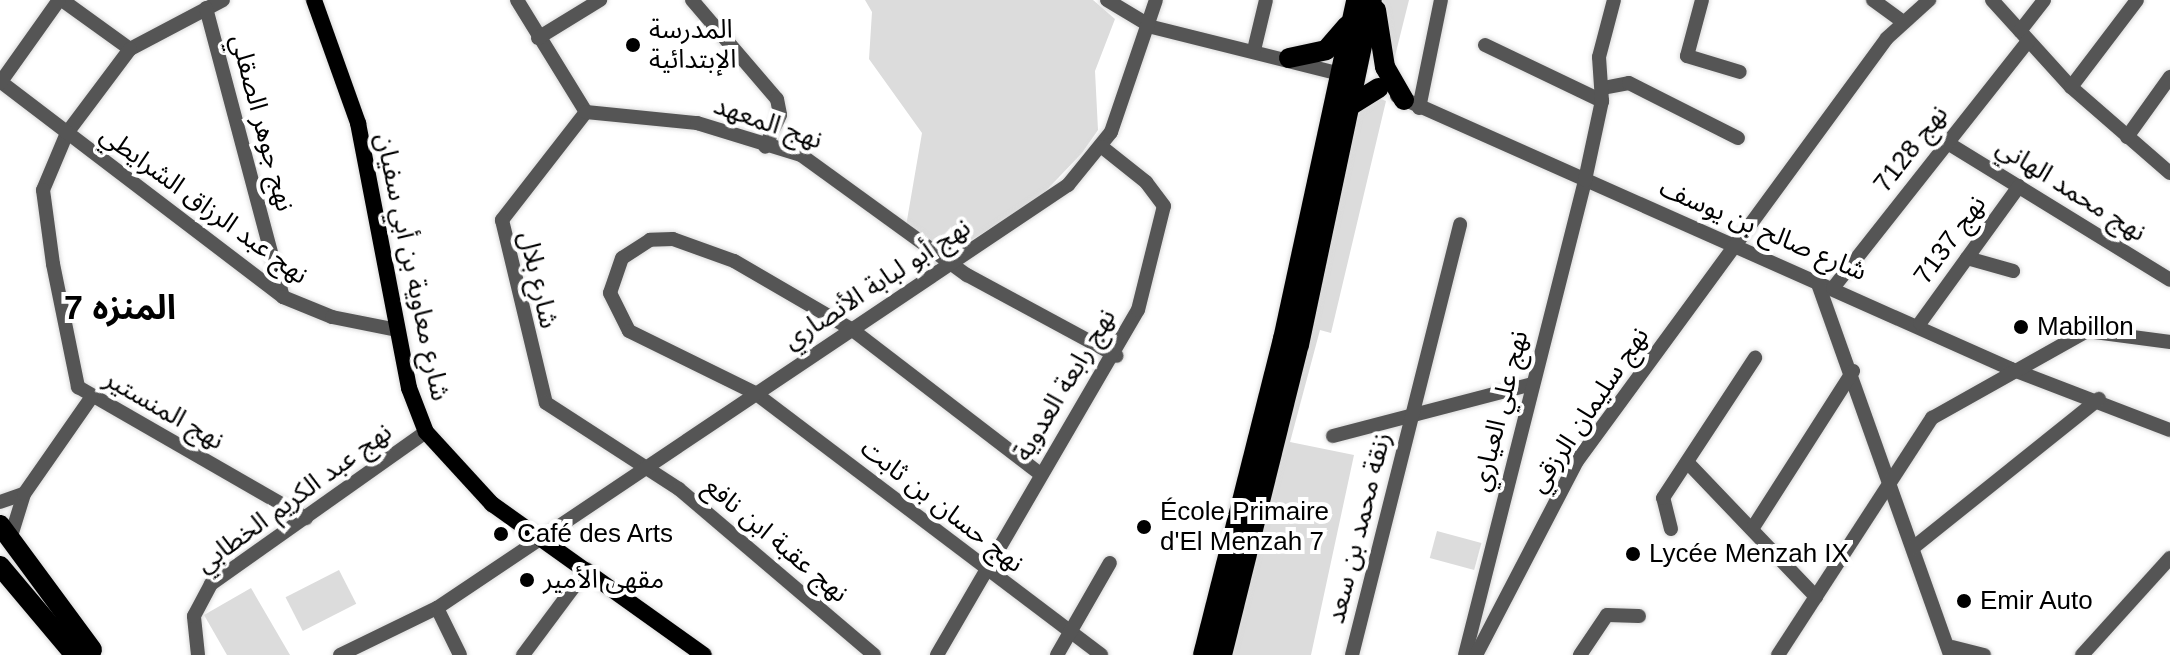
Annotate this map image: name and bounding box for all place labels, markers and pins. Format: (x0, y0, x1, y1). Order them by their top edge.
place label: المدرسة الإبتدائية (649, 14, 736, 76)
marker: المدرسة الإبتدائية (624, 36, 642, 54)
place label: Mabillon (2037, 311, 2134, 343)
marker: Mabillon (2012, 318, 2030, 336)
place label: École Primaire d'El Menzah 7 (1160, 496, 1329, 558)
place label: Café des Arts (517, 518, 675, 550)
marker: École Primaire d'El Menzah 7 (1135, 518, 1153, 536)
marker: Café des Arts (492, 525, 510, 543)
place label: Lycée Menzah IX (1649, 538, 1849, 570)
marker: Lycée Menzah IX (1624, 545, 1642, 563)
place label: مقهى الأمير (543, 564, 664, 596)
marker: مقهى الأمير (518, 571, 536, 589)
place label: Emir Auto (1980, 585, 2094, 617)
marker: Emir Auto (1955, 592, 1973, 610)

